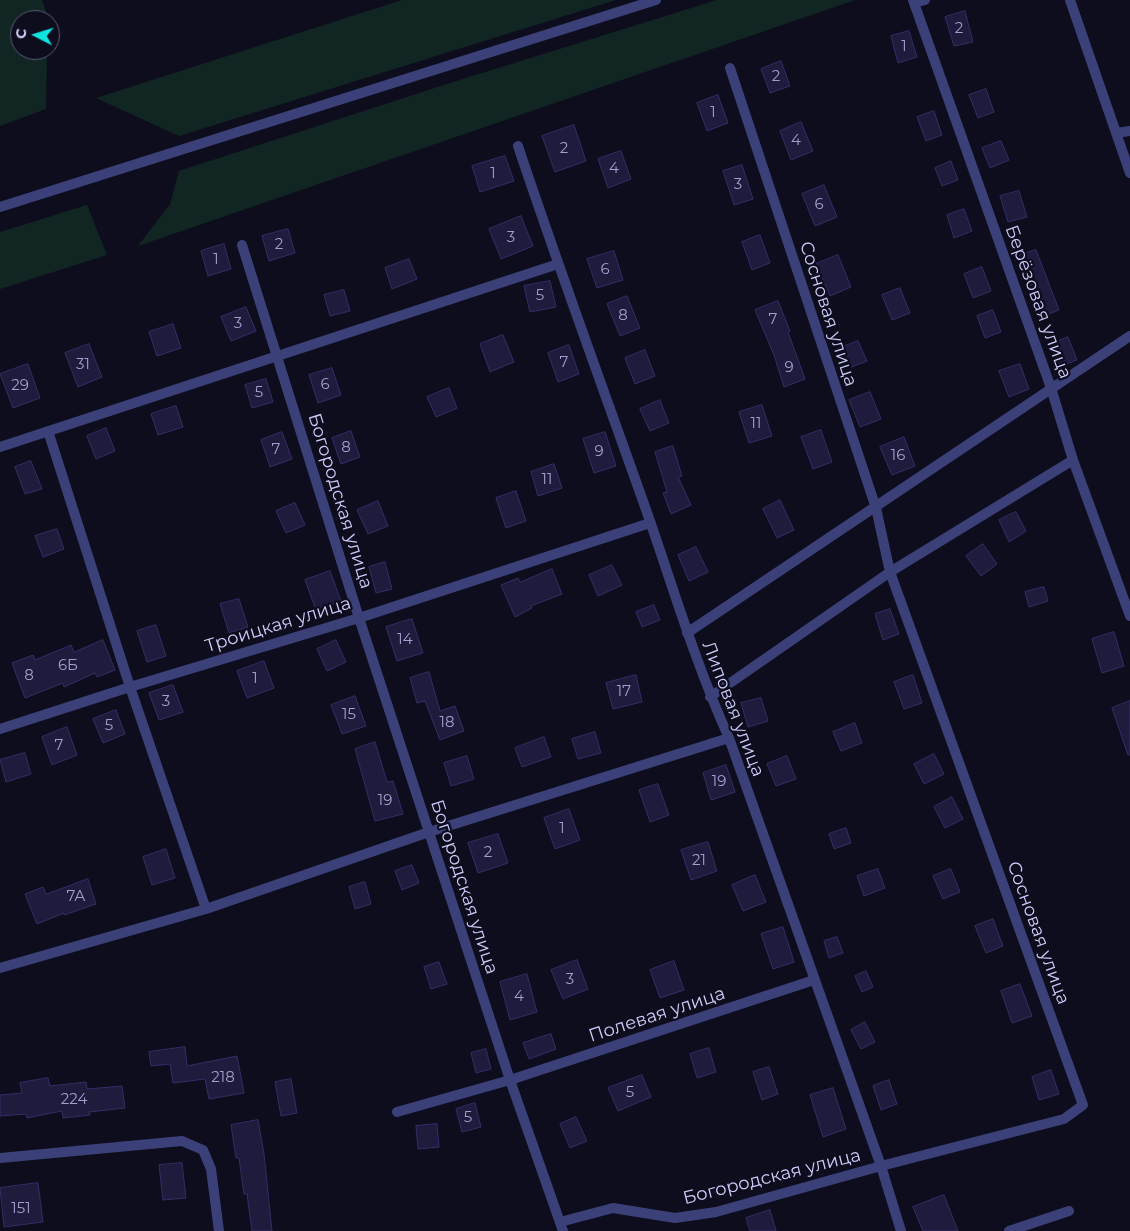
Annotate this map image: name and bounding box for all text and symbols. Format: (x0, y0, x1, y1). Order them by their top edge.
north arrow (10, 10, 60, 60)
house number: 2 (955, 20, 963, 38)
text: С (12, 28, 30, 40)
house number: 1 (901, 38, 907, 56)
house number: 2 (772, 68, 780, 86)
house number: 1 (710, 104, 716, 122)
house number: 4 (791, 132, 801, 150)
house number: 2 (560, 140, 568, 158)
house number: 4 (609, 160, 619, 178)
house number: 1 (490, 165, 496, 183)
house number: 3 (734, 176, 742, 194)
house number: 6 (814, 196, 824, 214)
street label: Берёзовая улица (1000, 222, 1076, 382)
house number: 3 (507, 229, 515, 247)
house number: 2 (275, 236, 283, 254)
street label: Сосновая улица (794, 239, 862, 389)
house number: 1 (213, 251, 219, 269)
house number: 6 (600, 261, 610, 279)
house number: 5 (536, 287, 544, 305)
house number: 8 (618, 307, 628, 325)
house number: 7 (769, 311, 777, 329)
house number: 3 (234, 315, 242, 333)
house number: 7 (560, 354, 568, 372)
house number: 31 (76, 356, 90, 374)
house number: 9 (784, 359, 794, 377)
house number: 6 (320, 376, 330, 394)
house number: 29 (11, 377, 29, 395)
house number: 5 (255, 384, 263, 402)
street label: Богородская улица (303, 411, 377, 591)
house number: 11 (751, 415, 761, 433)
house number: 8 (341, 439, 351, 457)
house number: 7 (272, 441, 280, 459)
house number: 9 (594, 443, 604, 461)
house number: 16 (891, 447, 905, 465)
house number: 11 (542, 471, 552, 489)
street label: Троицкая улица (202, 593, 354, 657)
house number: 14 (397, 631, 413, 649)
street label: Липовая улица (697, 638, 769, 780)
house number: 6Б (58, 657, 78, 675)
house number: 8 (24, 667, 34, 685)
house number: 1 (252, 670, 258, 688)
house number: 17 (617, 683, 631, 701)
house number: 3 (162, 693, 170, 711)
house number: 15 (342, 706, 356, 724)
house number: 18 (440, 714, 454, 732)
house number: 5 (105, 717, 113, 735)
house number: 7 (55, 737, 63, 755)
house number: 19 (712, 773, 726, 791)
house number: 19 (378, 792, 392, 810)
street label: Богородская улица (426, 797, 502, 977)
house number: 1 (559, 820, 565, 838)
house number: 2 (484, 844, 492, 862)
house number: 21 (692, 852, 706, 870)
street label: Сосновая улица (1002, 858, 1074, 1008)
house number: 7А (66, 888, 86, 906)
house number: 3 (566, 971, 574, 989)
street label: Полевая улица (586, 983, 728, 1047)
house number: 4 (514, 988, 524, 1006)
house number: 218 (211, 1069, 235, 1087)
house number: 5 (626, 1084, 634, 1102)
house number: 224 (61, 1091, 87, 1109)
house number: 5 (464, 1109, 472, 1127)
street label: Богородская улица (681, 1144, 863, 1210)
house number: 151 (11, 1200, 31, 1218)

